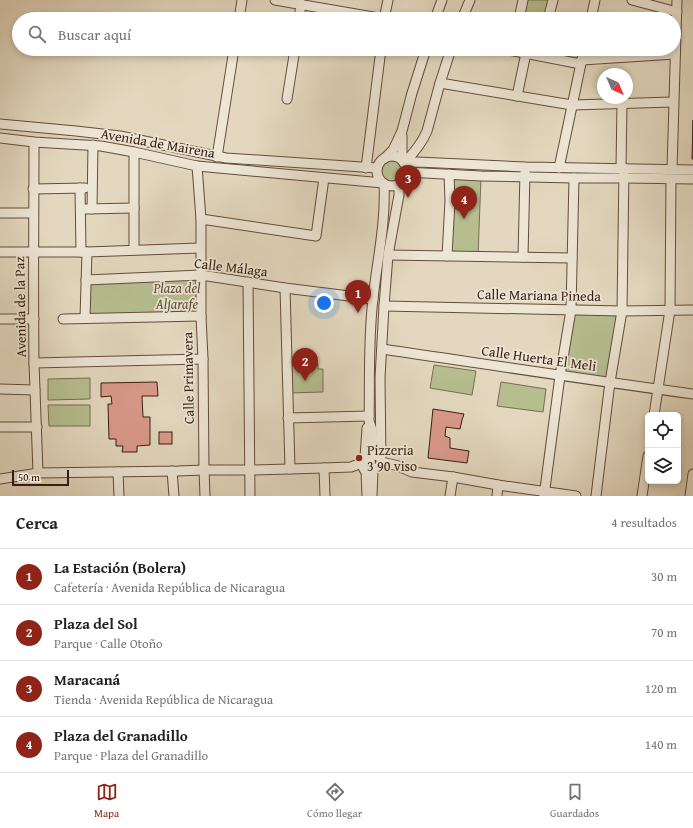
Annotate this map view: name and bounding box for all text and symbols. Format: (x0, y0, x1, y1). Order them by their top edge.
search box (12, 12, 681, 56)
icon: search (26, 23, 48, 45)
text: Buscar aquí (58, 24, 131, 45)
north arrow (597, 68, 633, 104)
street label: Avenida de Mairena (99, 123, 217, 163)
pin: 3 (395, 165, 421, 198)
pin: 4 (451, 186, 477, 219)
street label: Calle Málaga (193, 253, 269, 281)
street label: Avenida de la Paz (9, 256, 31, 358)
park label: Plaza del Aljarafe (152, 278, 201, 314)
pin: 1 (345, 280, 371, 313)
street label: Calle Mariana Pineda (477, 284, 601, 306)
your location (314, 293, 334, 313)
street label: Calle Primavera (177, 331, 199, 424)
street label: Calle Huerta El Meli (480, 340, 598, 376)
pin: 2 (292, 348, 318, 381)
map controls (645, 412, 681, 484)
button: locate (645, 412, 681, 448)
place label: Pizzeria 3’90 viso (367, 440, 417, 476)
button: layers (645, 448, 681, 484)
marker: Pizzeria 3’90 viso (354, 453, 364, 463)
scale bar (12, 468, 69, 487)
text: 50 m (18, 469, 40, 485)
text: Cerca (16, 510, 58, 535)
text: 4 resultados (611, 513, 677, 532)
text: La Estación (Bolera) (54, 557, 186, 578)
text: 1 (26, 567, 32, 586)
text: 30 m (651, 567, 677, 586)
text: Cafetería · Avenida República de Nicaragua (54, 578, 285, 597)
text: Plaza del Sol (54, 613, 138, 634)
text: 2 (26, 623, 32, 642)
text: 70 m (651, 623, 677, 642)
text: Parque · Calle Otoño (54, 634, 163, 653)
text: Maracaná (54, 669, 120, 690)
text: 3 (26, 679, 32, 698)
text: 120 m (645, 679, 677, 698)
text: Tienda · Avenida República de Nicaragua (54, 690, 273, 709)
text: Plaza del Granadillo (54, 725, 188, 746)
text: 4 (26, 735, 32, 754)
text: 140 m (645, 735, 677, 754)
text: Parque · Plaza del Granadillo (54, 746, 208, 765)
tab: Mapa (94, 781, 119, 821)
tab: Cómo llegar (307, 781, 362, 821)
tab: Guardados (550, 781, 599, 821)

